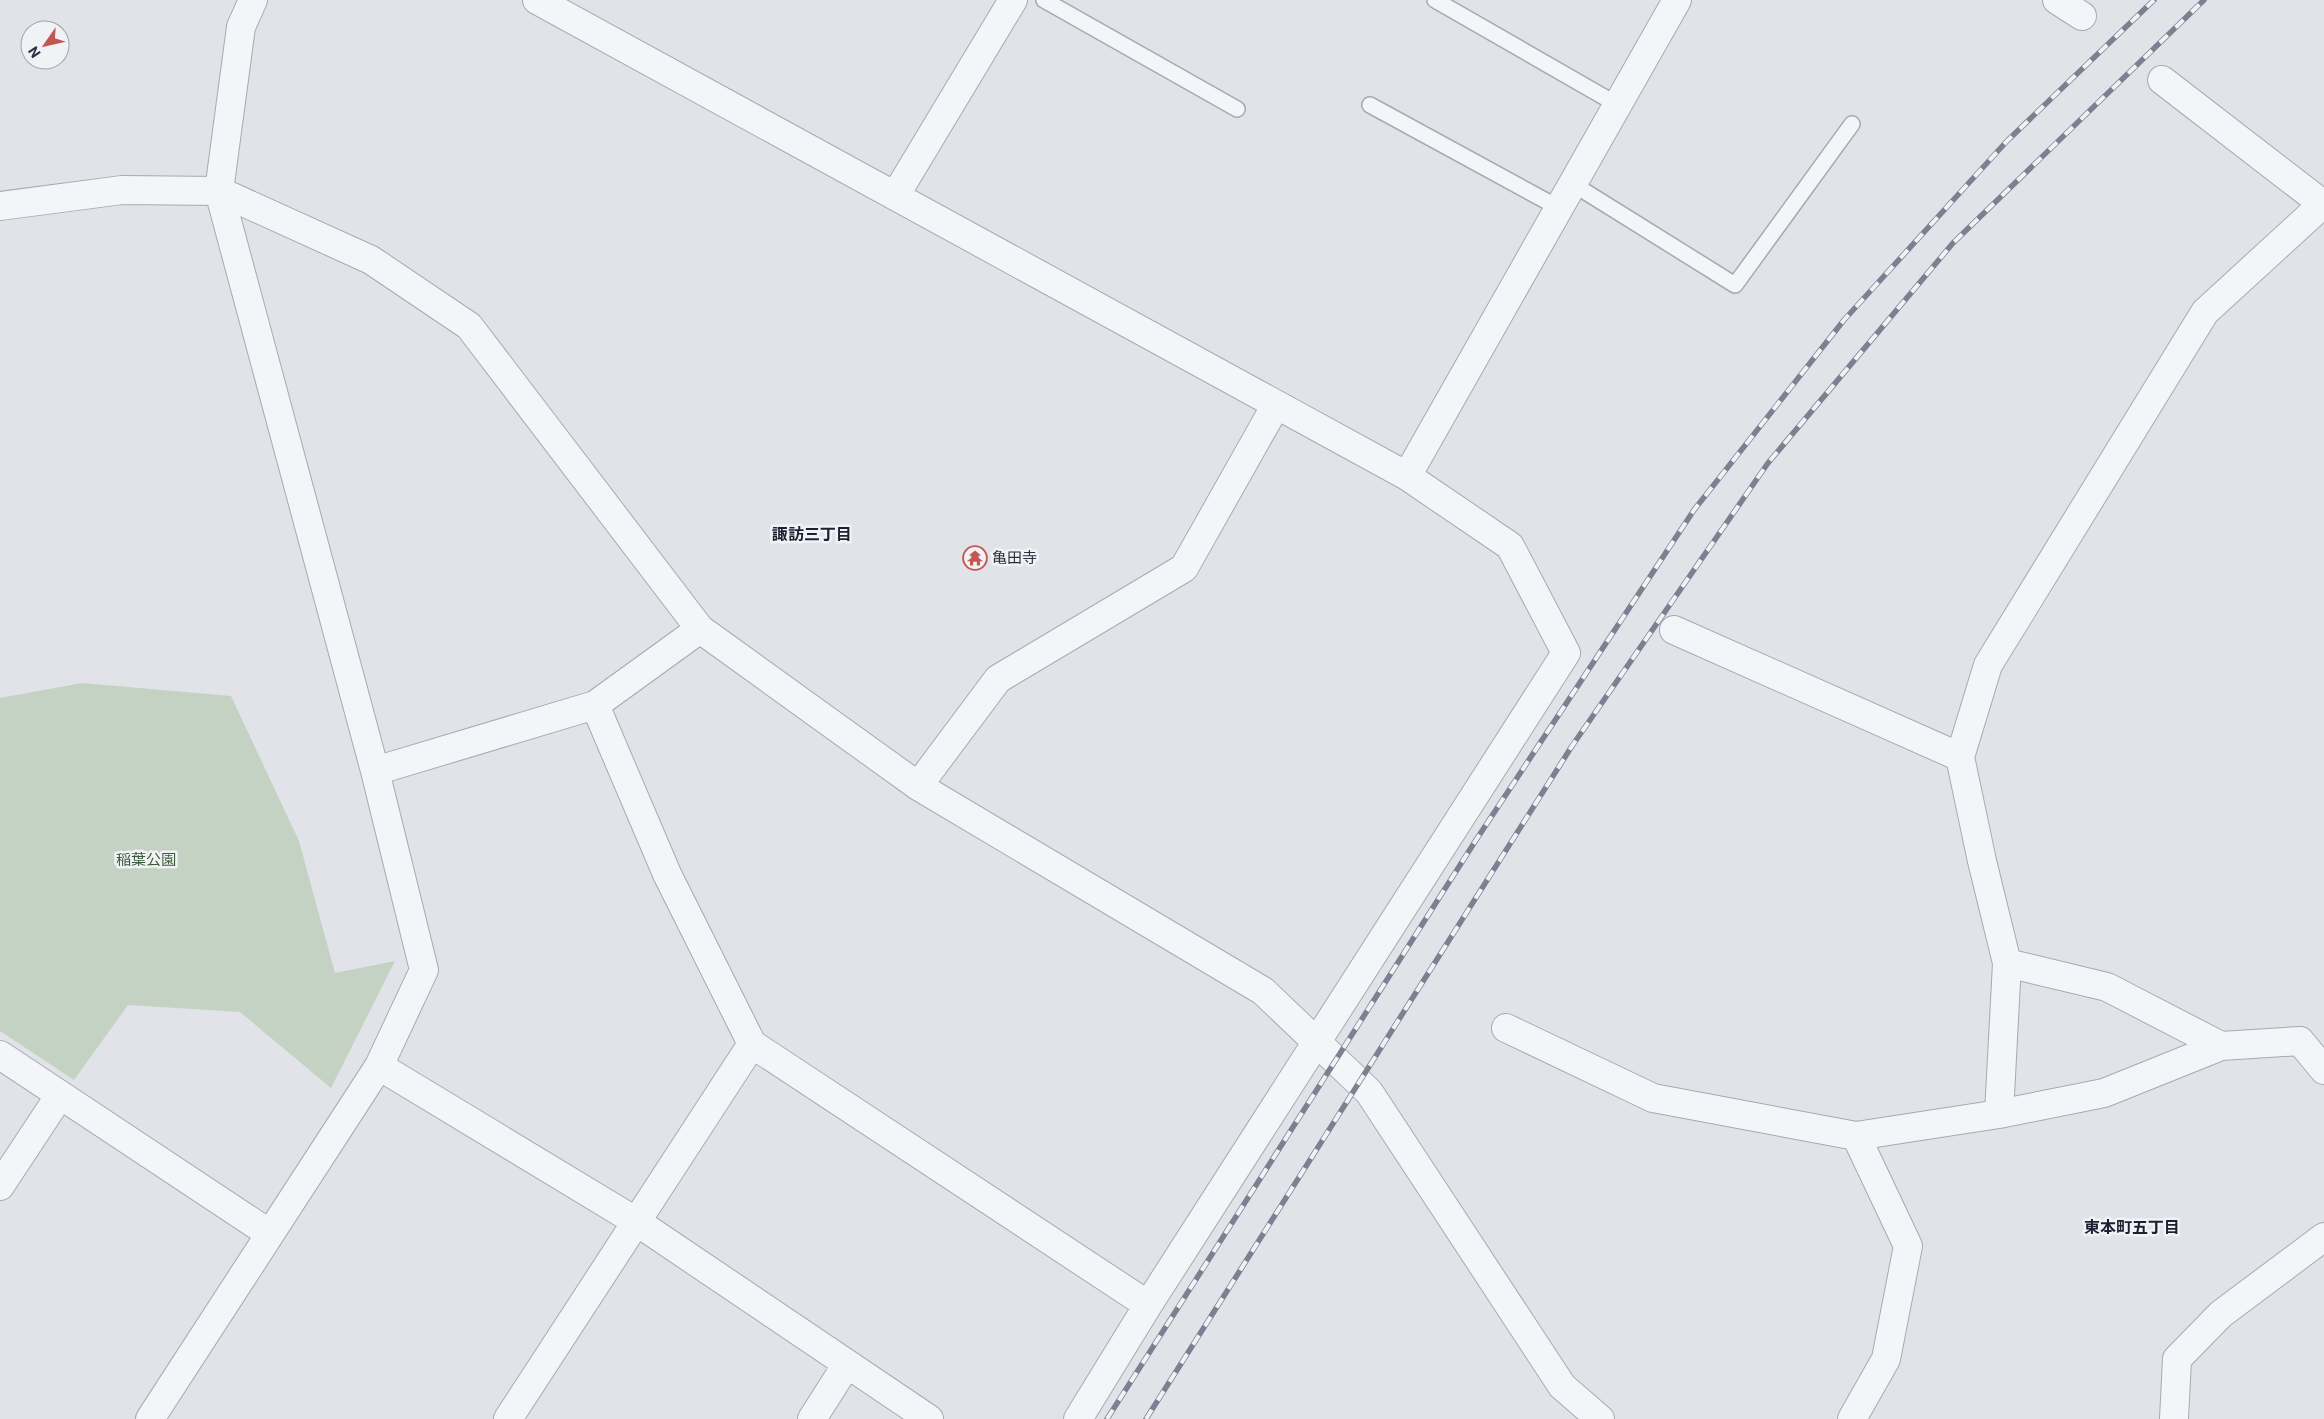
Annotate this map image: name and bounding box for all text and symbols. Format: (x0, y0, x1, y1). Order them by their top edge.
north arrow (20, 20, 70, 70)
text: N (25, 44, 44, 61)
district label: 諏訪三丁目 (772, 525, 852, 544)
temple icon: 亀田寺 (962, 545, 988, 571)
place label: 亀田寺 (992, 549, 1037, 567)
park label: 稲葉公園 (116, 851, 176, 869)
district label: 東本町五丁目 (2084, 1218, 2180, 1237)

